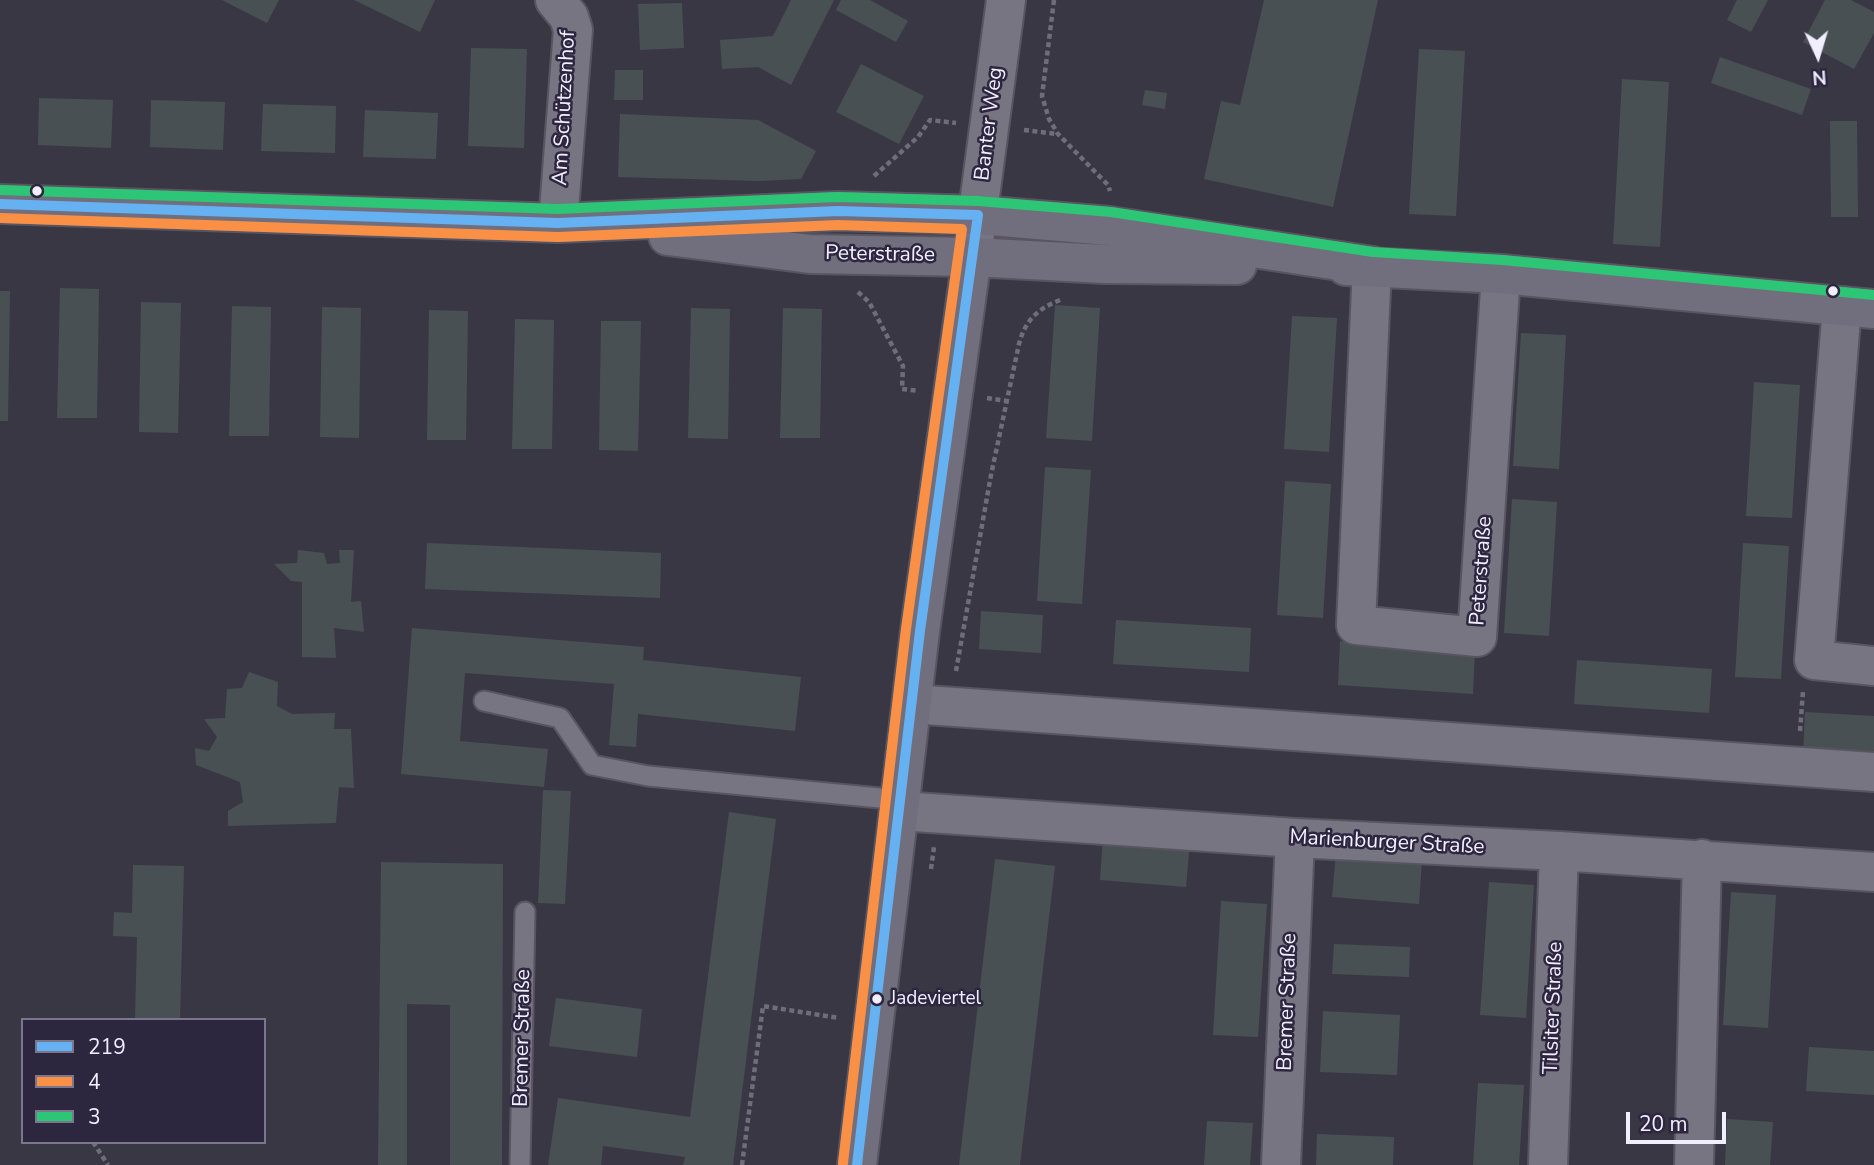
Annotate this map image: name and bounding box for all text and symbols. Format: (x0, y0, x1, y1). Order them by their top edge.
north arrow (1783, 21, 1853, 91)
street label: Am Schützenhof (548, 30, 582, 186)
text: N (1811, 63, 1827, 90)
street label: Banter Weg (971, 66, 1009, 182)
unlabelled marker (30, 184, 44, 198)
street label: Peterstraße (825, 241, 935, 269)
unlabelled marker (1826, 284, 1840, 298)
street label: Peterstraße (1466, 515, 1498, 627)
street label: Marienburger Straße (1289, 825, 1485, 861)
street label: Bremer Straße (1273, 933, 1303, 1071)
street label: Tilsiter Straße (1539, 941, 1569, 1075)
street label: Bremer Straße (509, 969, 537, 1107)
place label: Jadeviertel (890, 988, 981, 1010)
marker: Jadeviertel (870, 992, 884, 1006)
legend (21, 1018, 266, 1144)
text: 219 (88, 1033, 126, 1061)
text: 4 (88, 1068, 101, 1096)
scale bar (1629, 1098, 1729, 1142)
text: 3 (88, 1103, 101, 1131)
text: 20 m (1639, 1110, 1688, 1138)

